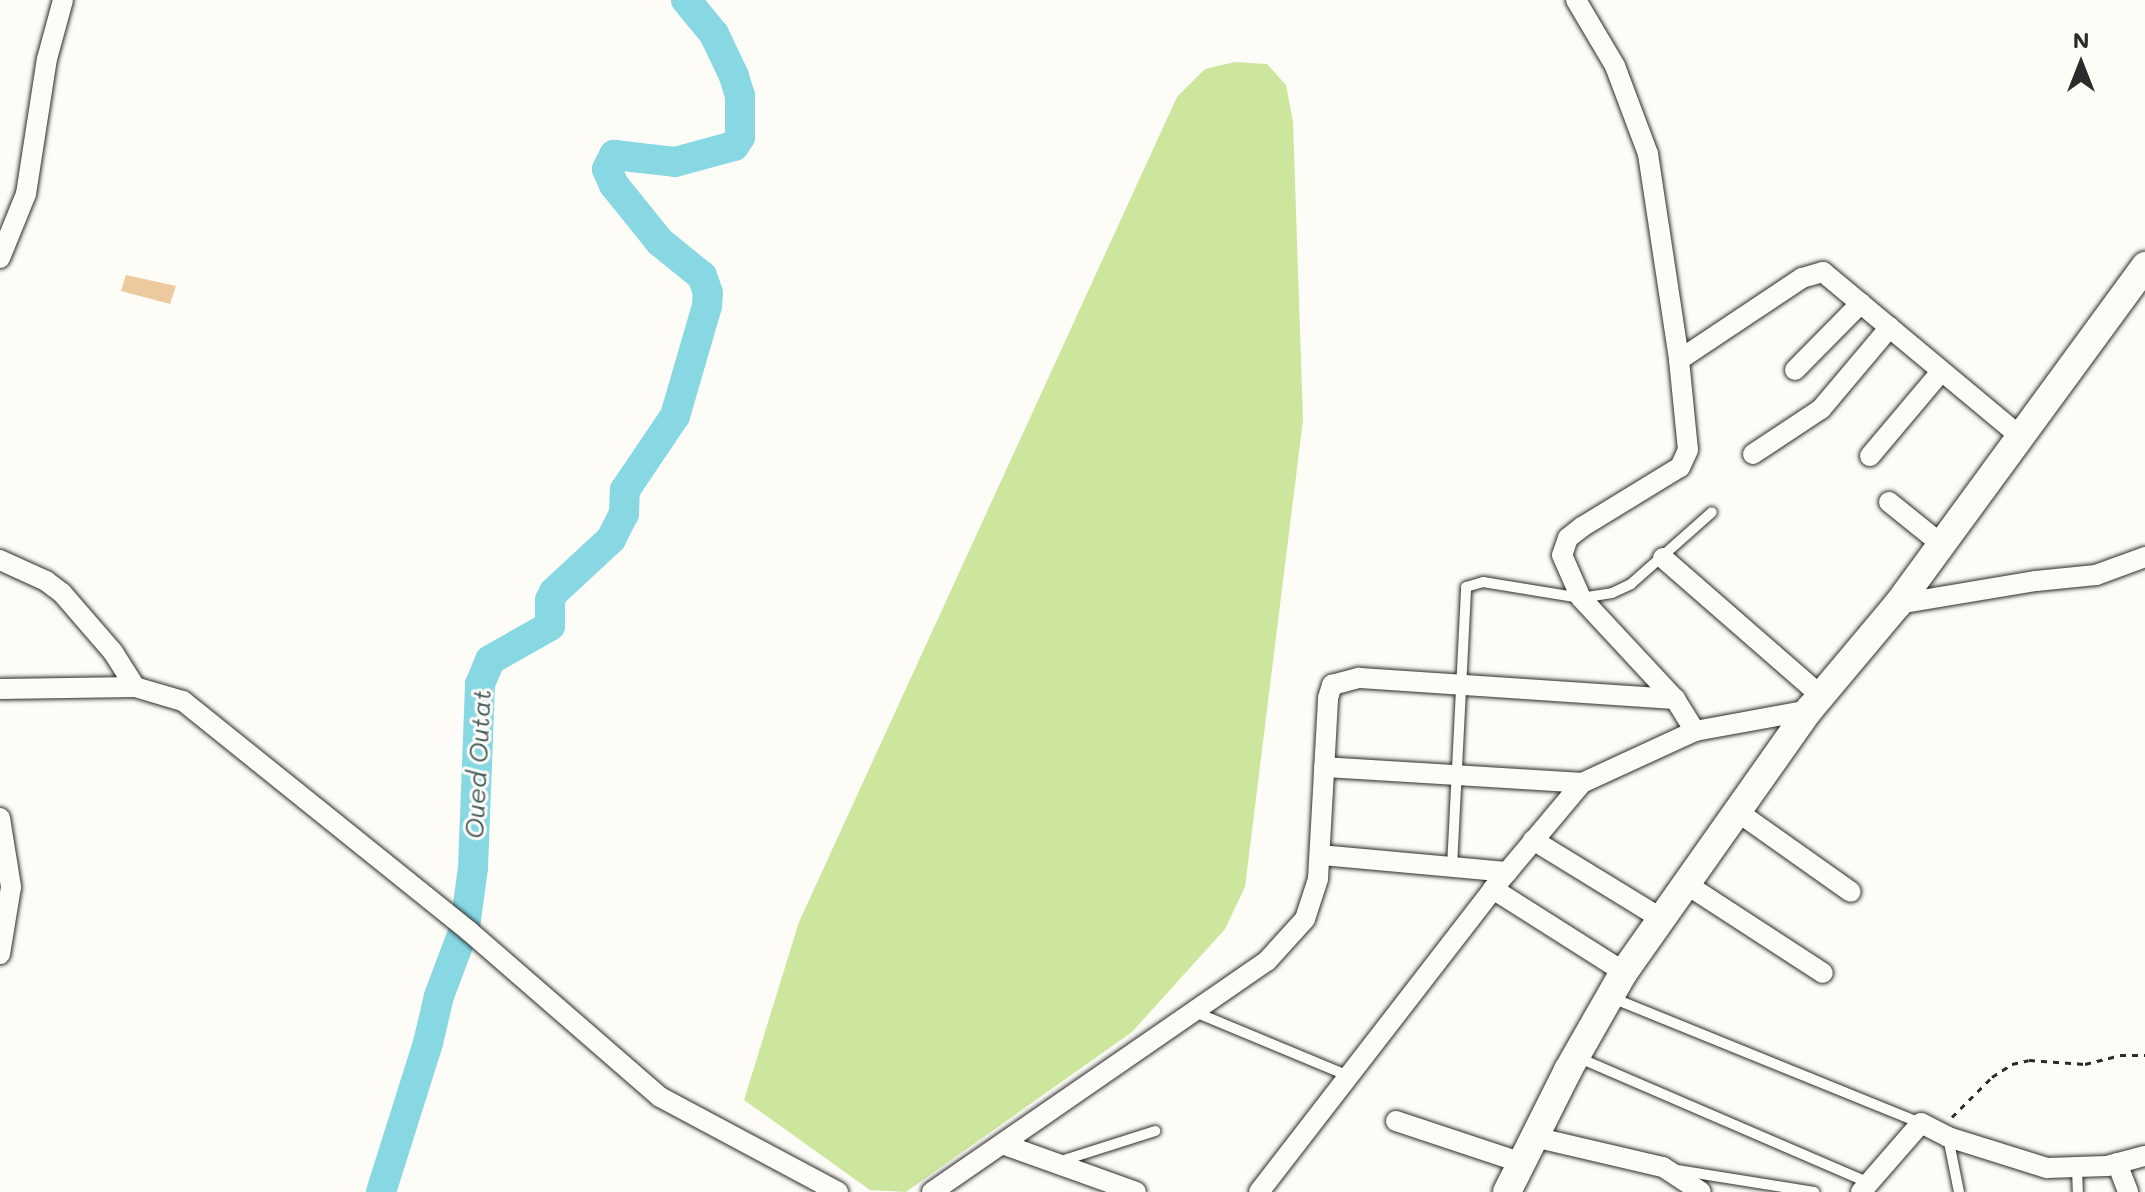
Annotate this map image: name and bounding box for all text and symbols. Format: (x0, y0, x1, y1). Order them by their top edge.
north arrow (2041, 24, 2121, 104)
text: N (2073, 25, 2089, 54)
water label: Oued Outat (459, 688, 497, 840)

